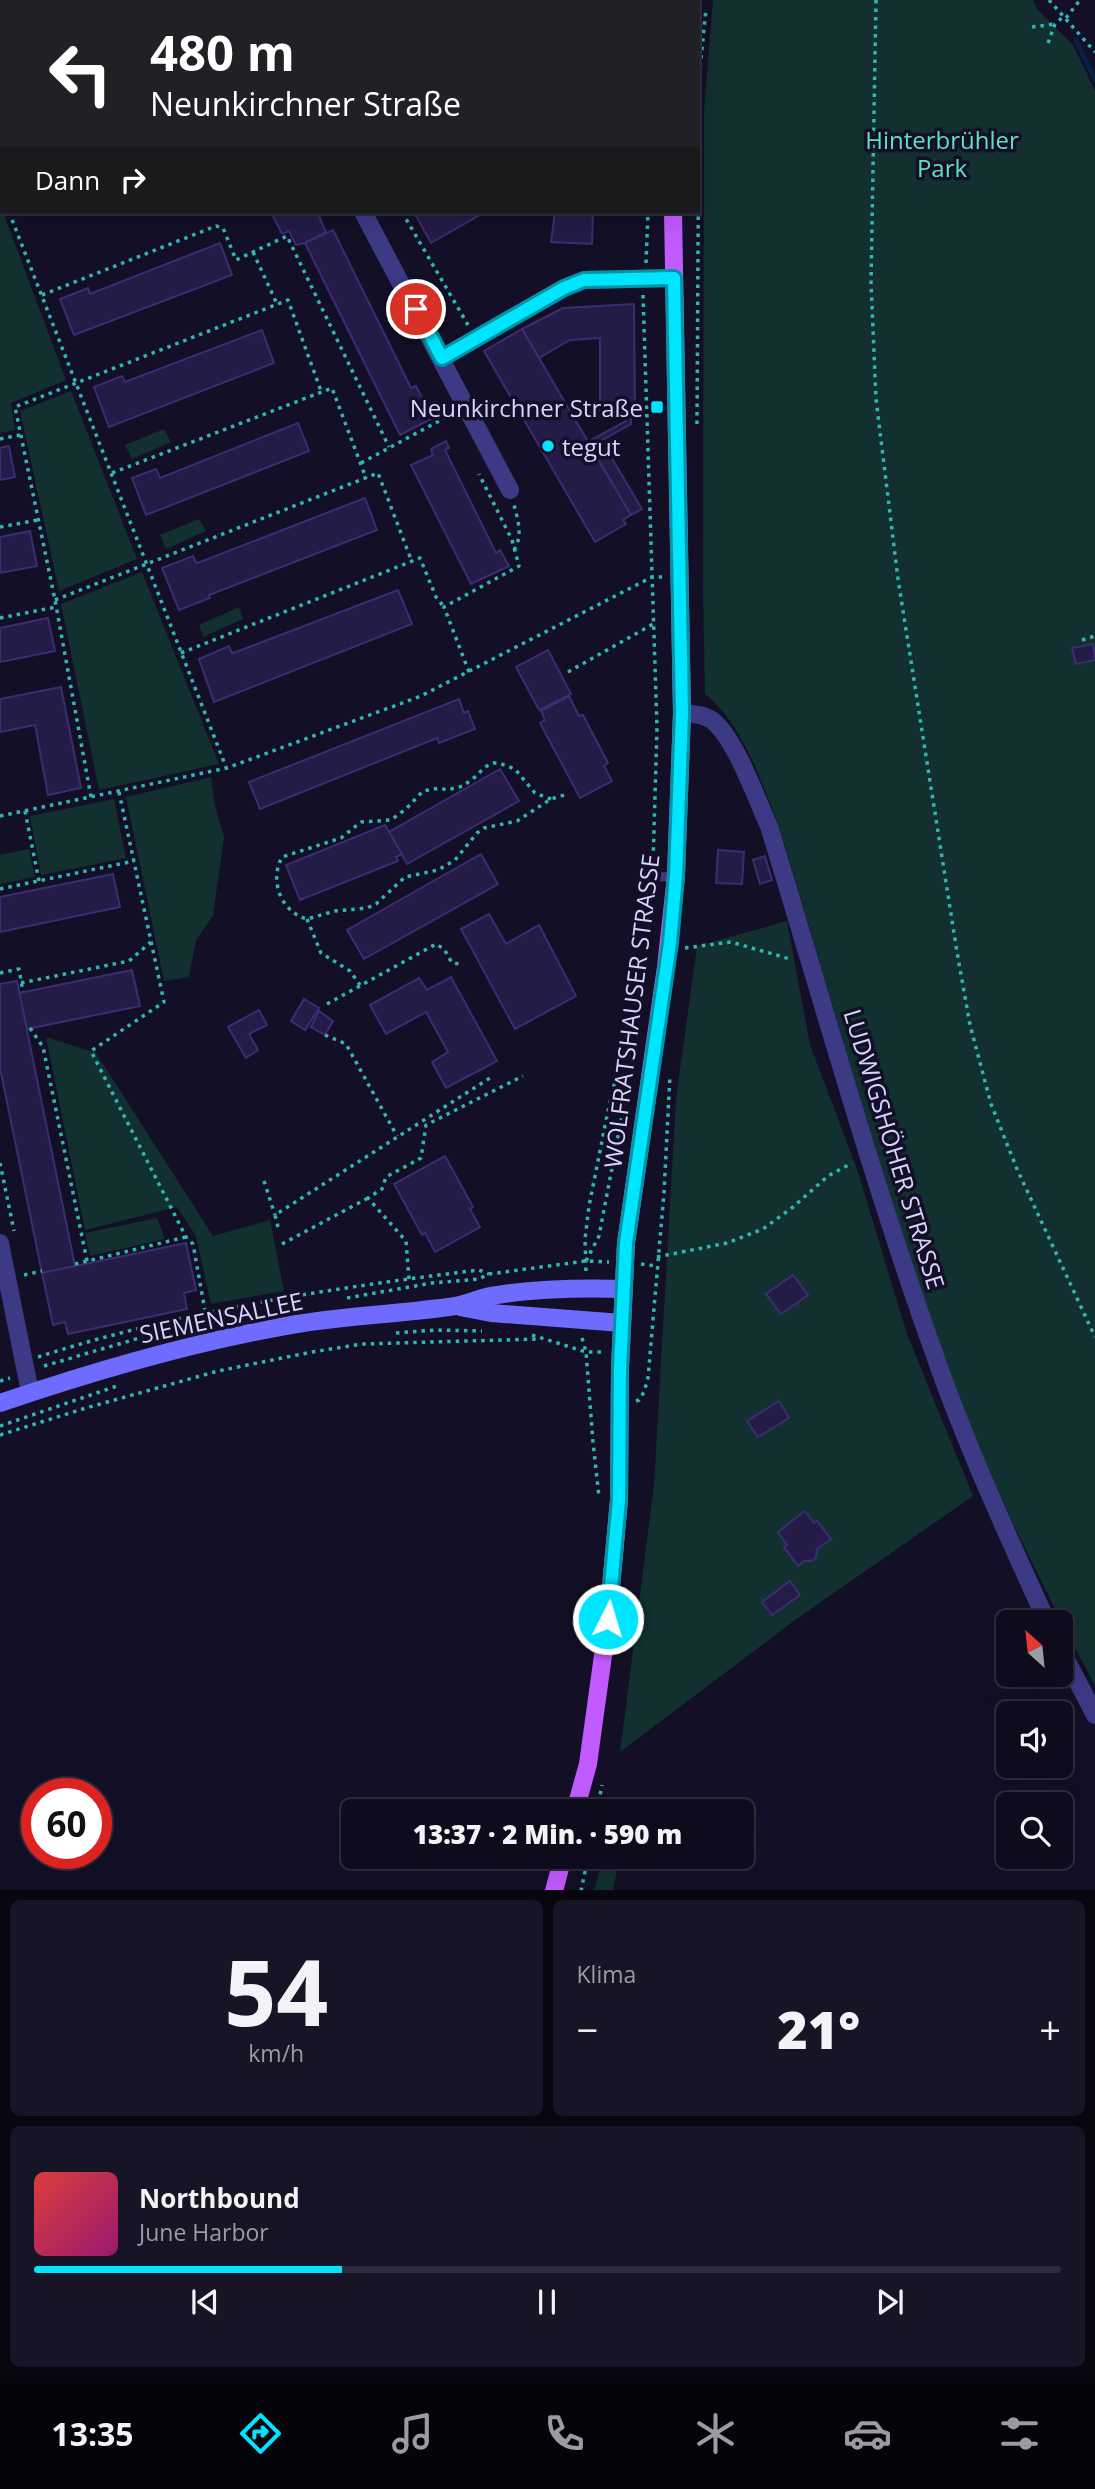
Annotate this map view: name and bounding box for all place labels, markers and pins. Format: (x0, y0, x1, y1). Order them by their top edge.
pin (386, 279, 446, 339)
place label: Neunkirchner Straße (410, 391, 643, 424)
marker: Neunkirchner Straße (649, 399, 665, 415)
place label: tegut (562, 430, 620, 463)
marker: tegut (540, 438, 556, 454)

